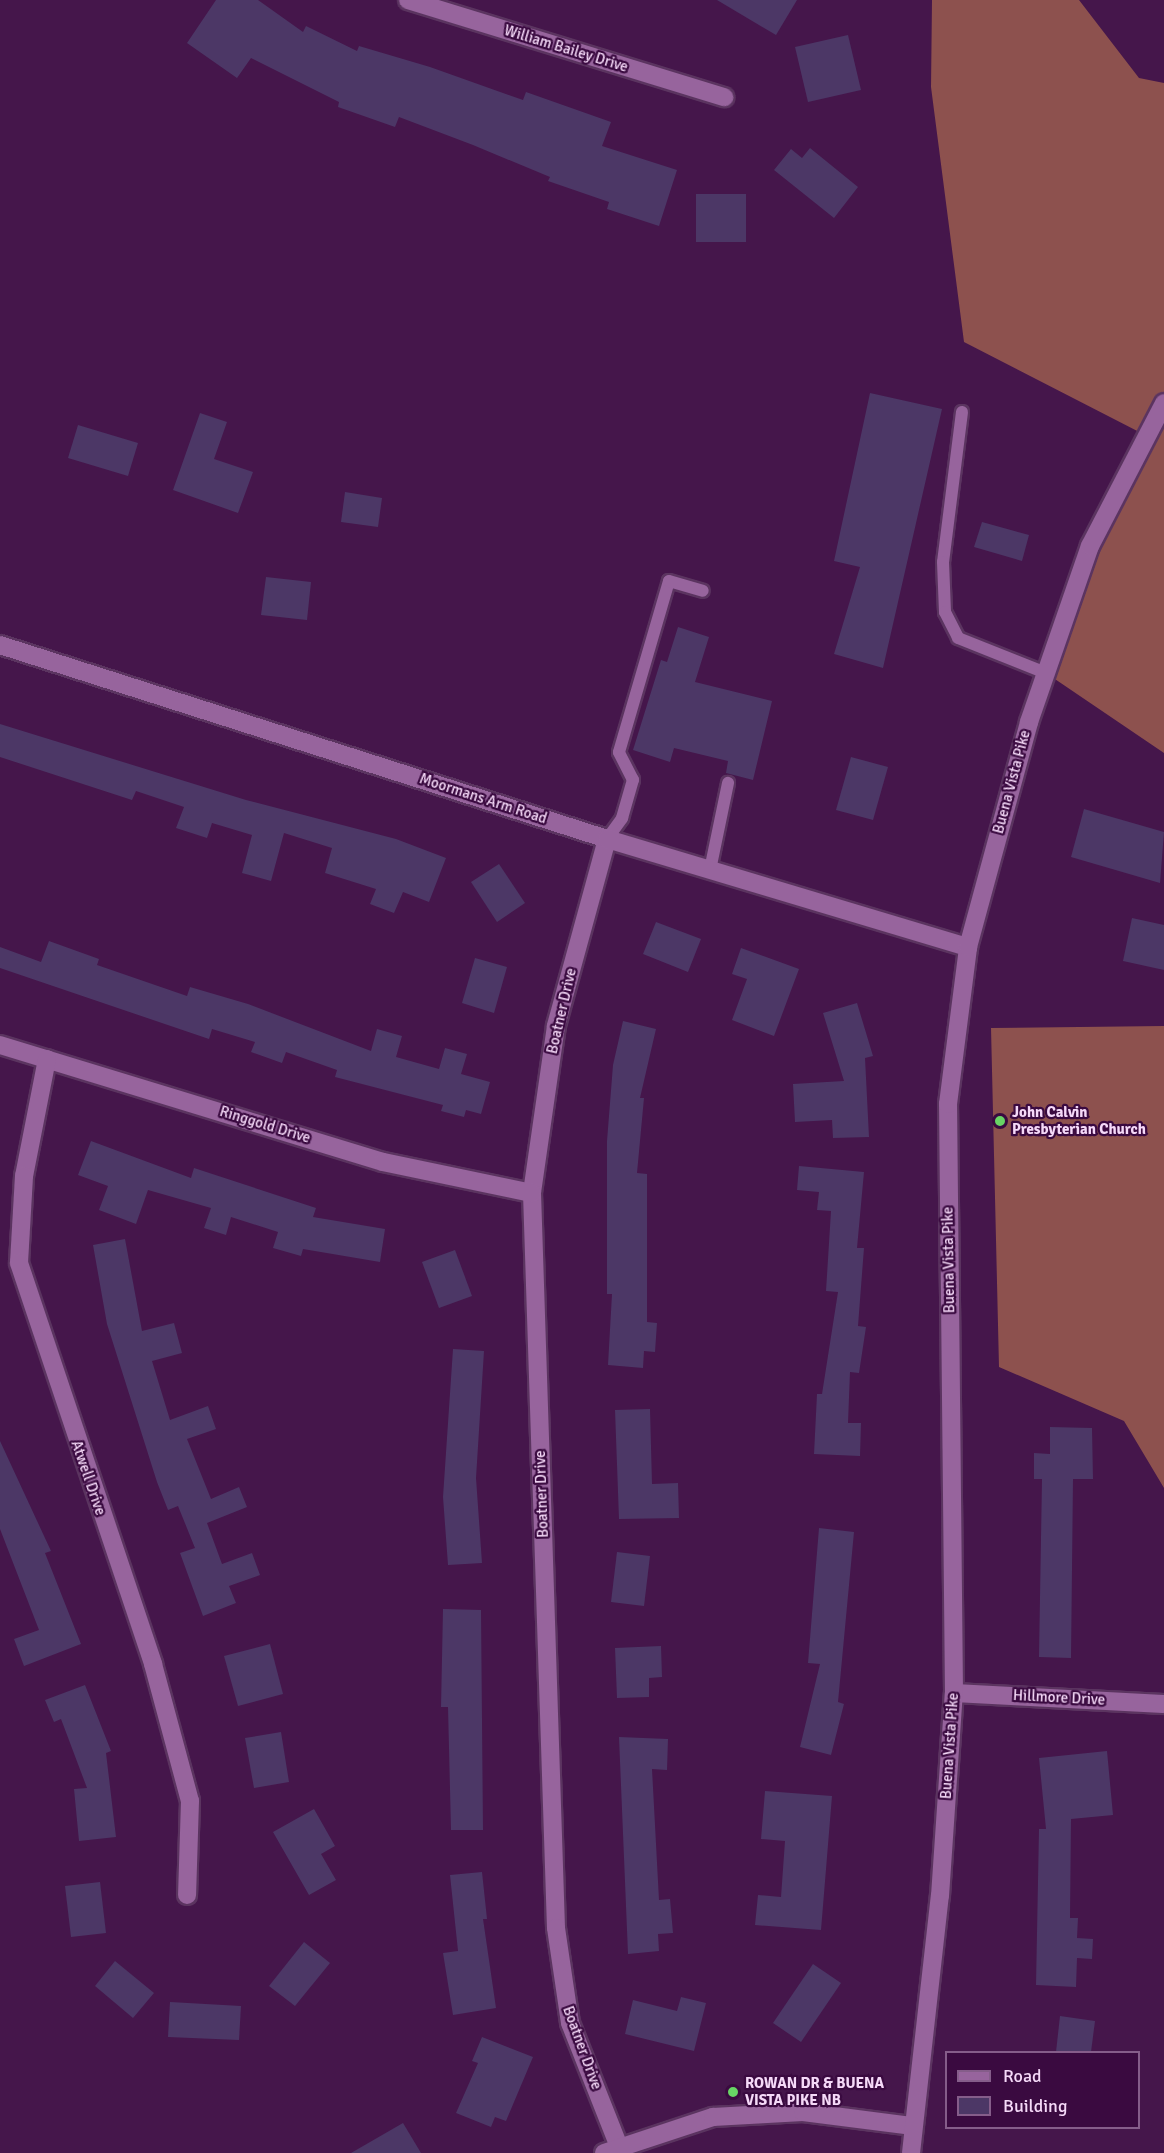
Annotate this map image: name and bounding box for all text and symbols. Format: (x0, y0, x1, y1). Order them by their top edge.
street label: William Bailey Drive (502, 22, 630, 76)
street label: Buena Vista Pike (990, 728, 1034, 836)
street label: Moormans Arm Road (417, 770, 549, 828)
street label: Boatner Drive (543, 966, 581, 1056)
street label: Ringgold Drive (217, 1103, 313, 1147)
place label: John Calvin Presbyterian Church (1012, 1103, 1146, 1138)
marker: John Calvin Presbyterian Church (993, 1114, 1007, 1128)
street label: Buena Vista Pike (939, 1207, 959, 1313)
street label: Atwell Drive (67, 1438, 109, 1518)
street label: Boatner Drive (531, 1450, 553, 1538)
street label: Hillmore Drive (1013, 1687, 1105, 1709)
street label: Buena Vista Pike (937, 1692, 963, 1800)
street label: Boatner Drive (559, 2004, 605, 2092)
legend (945, 2051, 1140, 2129)
text: Road (1003, 2065, 1042, 2087)
place label: ROWAN DR & BUENA VISTA PIKE NB (745, 2074, 884, 2109)
marker: ROWAN DR & BUENA VISTA PIKE NB (726, 2085, 740, 2099)
text: Building (1003, 2095, 1067, 2117)

